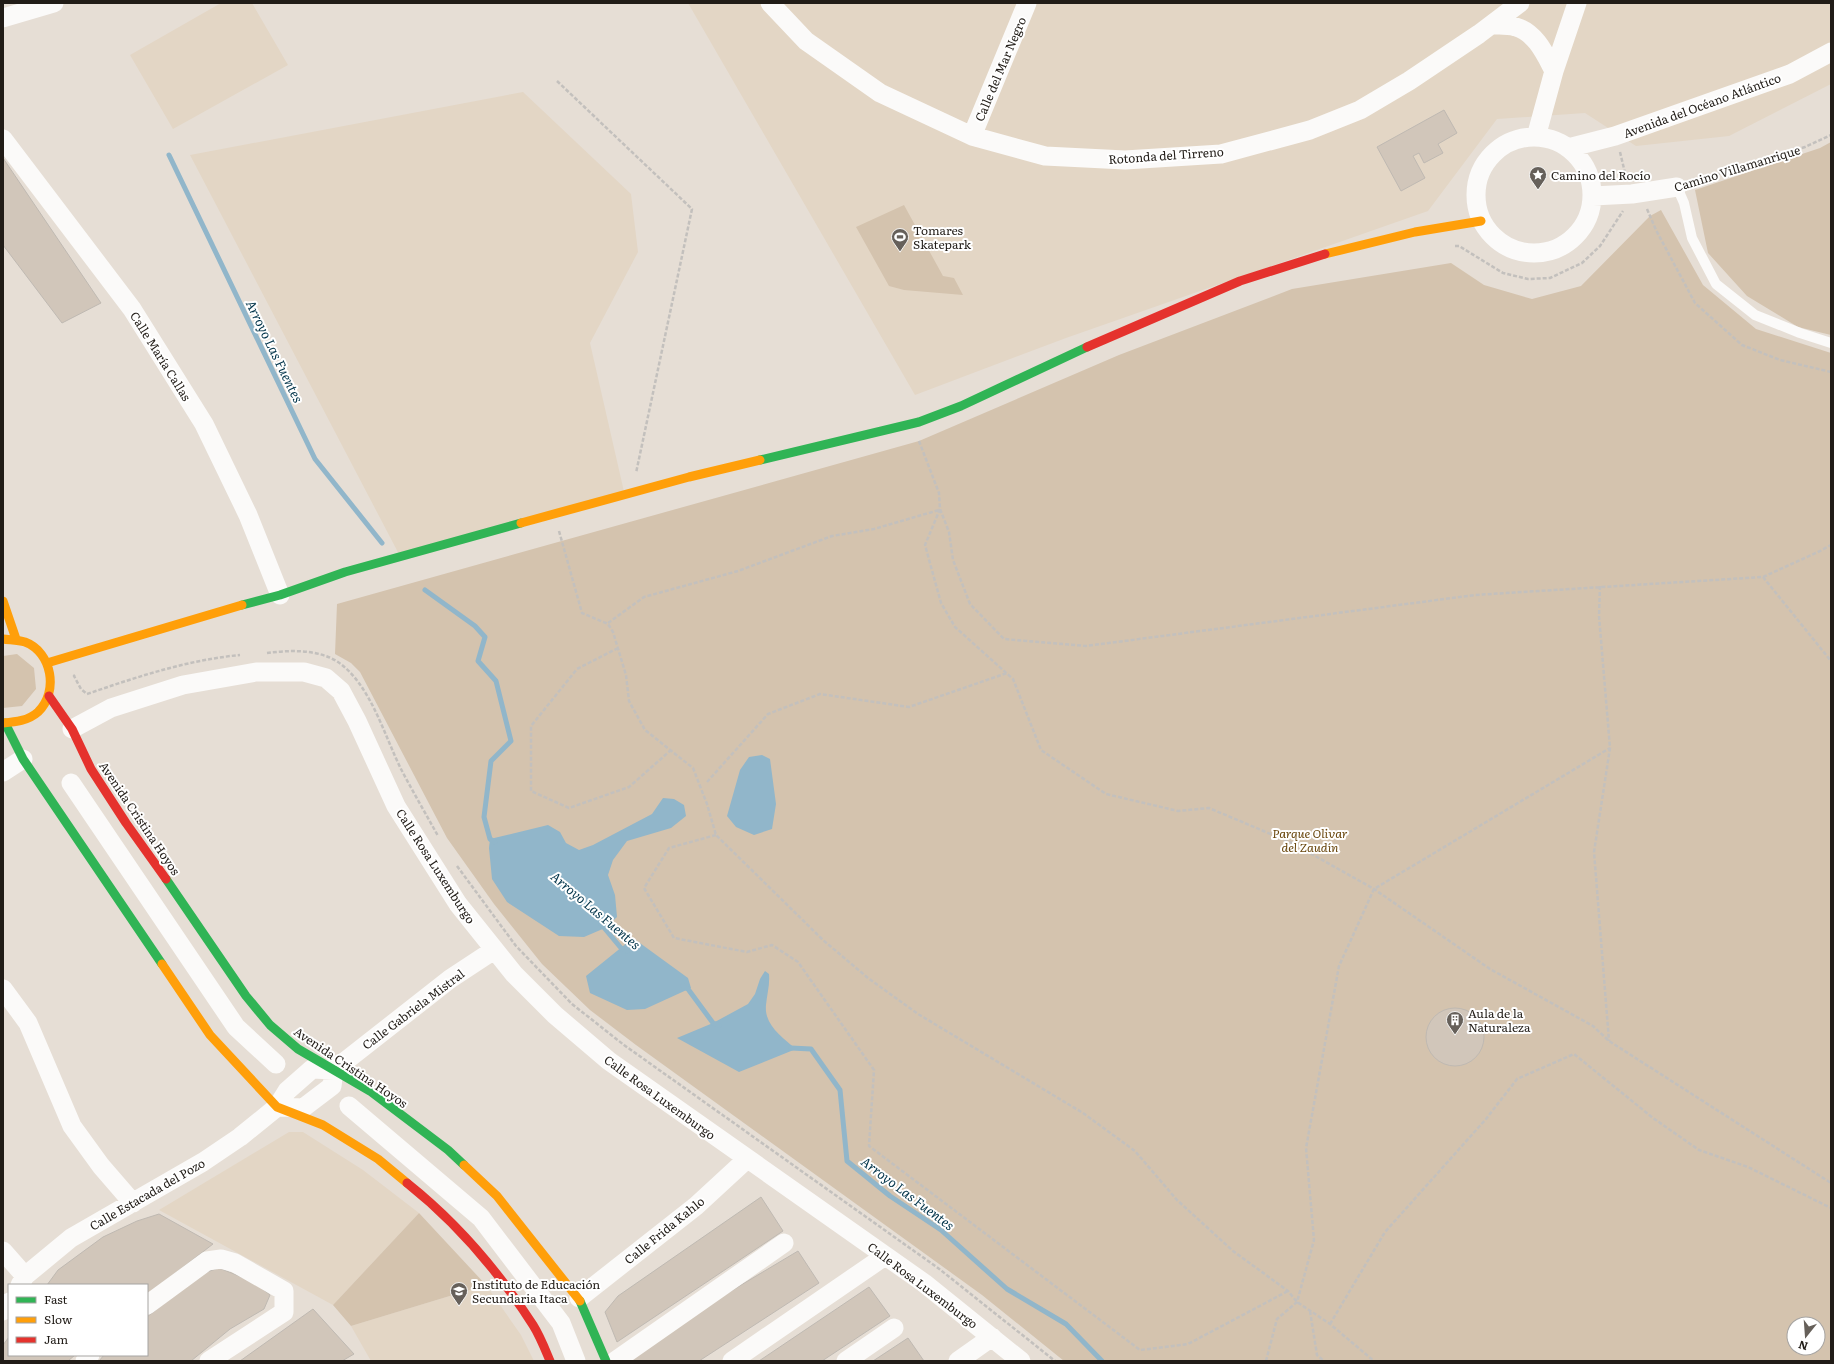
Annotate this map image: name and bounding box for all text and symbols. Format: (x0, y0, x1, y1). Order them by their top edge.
street label: Calle del Mar Negro (970, 14, 1030, 124)
street label: Avenida del Océano Atlántico (1621, 68, 1783, 142)
street label: Camino Villamanrique (1672, 140, 1802, 196)
street label: Rotonda del Tirreno (1108, 142, 1224, 168)
place icon: Camino del Rocío (1528, 165, 1548, 190)
place label: Camino del Rocío (1551, 166, 1651, 184)
place label: Tomares Skatepark (913, 221, 972, 253)
sports icon: Tomares Skatepark (890, 227, 910, 252)
water label: Arroyo Las Fuentes (242, 296, 308, 406)
street label: Calle María Callas (126, 308, 196, 405)
street label: Avenida Cristina Hoyos (95, 758, 185, 879)
street label: Calle Rosa Luxemburgo (392, 805, 480, 927)
park label: Parque Olivar del Zaudín (1272, 824, 1348, 856)
water label: Arroyo Las Fuentes (547, 867, 645, 954)
street label: Calle Gabriela Mistral (358, 964, 468, 1054)
place label: Aula de la Naturaleza (1468, 1004, 1531, 1036)
building icon: Aula de la Naturaleza (1445, 1010, 1465, 1035)
street label: Avenida Cristina Hoyos (291, 1022, 412, 1112)
street label: Calle Rosa Luxemburgo (601, 1050, 719, 1144)
water label: Arroyo Las Fuentes (857, 1152, 959, 1235)
street label: Calle Estacada del Pozo (86, 1154, 208, 1234)
street label: Calle Frida Kahlo (620, 1192, 708, 1268)
street label: Calle Rosa Luxemburgo (864, 1238, 982, 1332)
place label: Instituto de Educación Secundaria Itaca (472, 1275, 600, 1307)
school or university icon: Instituto de Educación Secundaria Itaca (449, 1281, 469, 1306)
legend (8, 1284, 148, 1356)
text: Fast (44, 1290, 68, 1308)
text: Slow (44, 1310, 73, 1328)
north arrow (1786, 1316, 1826, 1356)
text: Jam (44, 1330, 69, 1348)
text: N (1796, 1338, 1810, 1356)

